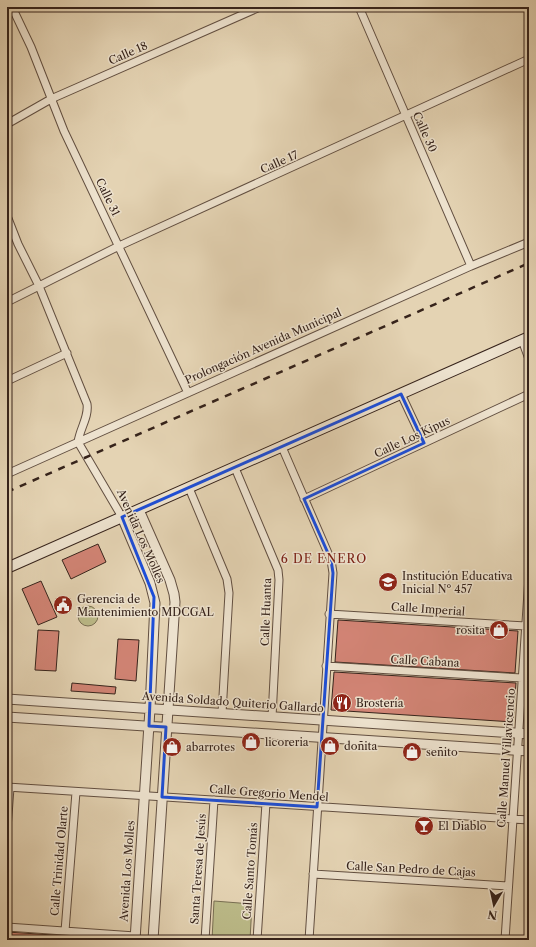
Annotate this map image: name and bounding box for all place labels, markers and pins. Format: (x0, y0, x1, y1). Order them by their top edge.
place label: Institución Educativa Inicial Nº 457 (402, 569, 513, 596)
school or university icon: Institución Educativa Inicial Nº 457 (377, 571, 399, 593)
place label: Gerencia de Mantenimiento MDCGAL (77, 592, 215, 619)
public building icon: Gerencia de Mantenimiento MDCGAL (52, 594, 74, 616)
shop icon: rosita (488, 619, 510, 641)
place label: rosita (456, 623, 485, 637)
restaurant icon: Brostería (331, 692, 353, 714)
place label: Brostería (356, 696, 404, 710)
shop icon: licoreria (240, 731, 262, 753)
place label: licoreria (265, 735, 309, 749)
shop icon: doñita (319, 735, 341, 757)
shop icon: abarrotes (161, 736, 183, 758)
place label: doñita (344, 739, 377, 753)
place label: abarrotes (186, 740, 235, 754)
shop icon: señito (401, 741, 423, 763)
place label: señito (426, 745, 458, 759)
bar icon: El Diablo (413, 815, 435, 837)
place label: El Diablo (438, 819, 487, 833)

